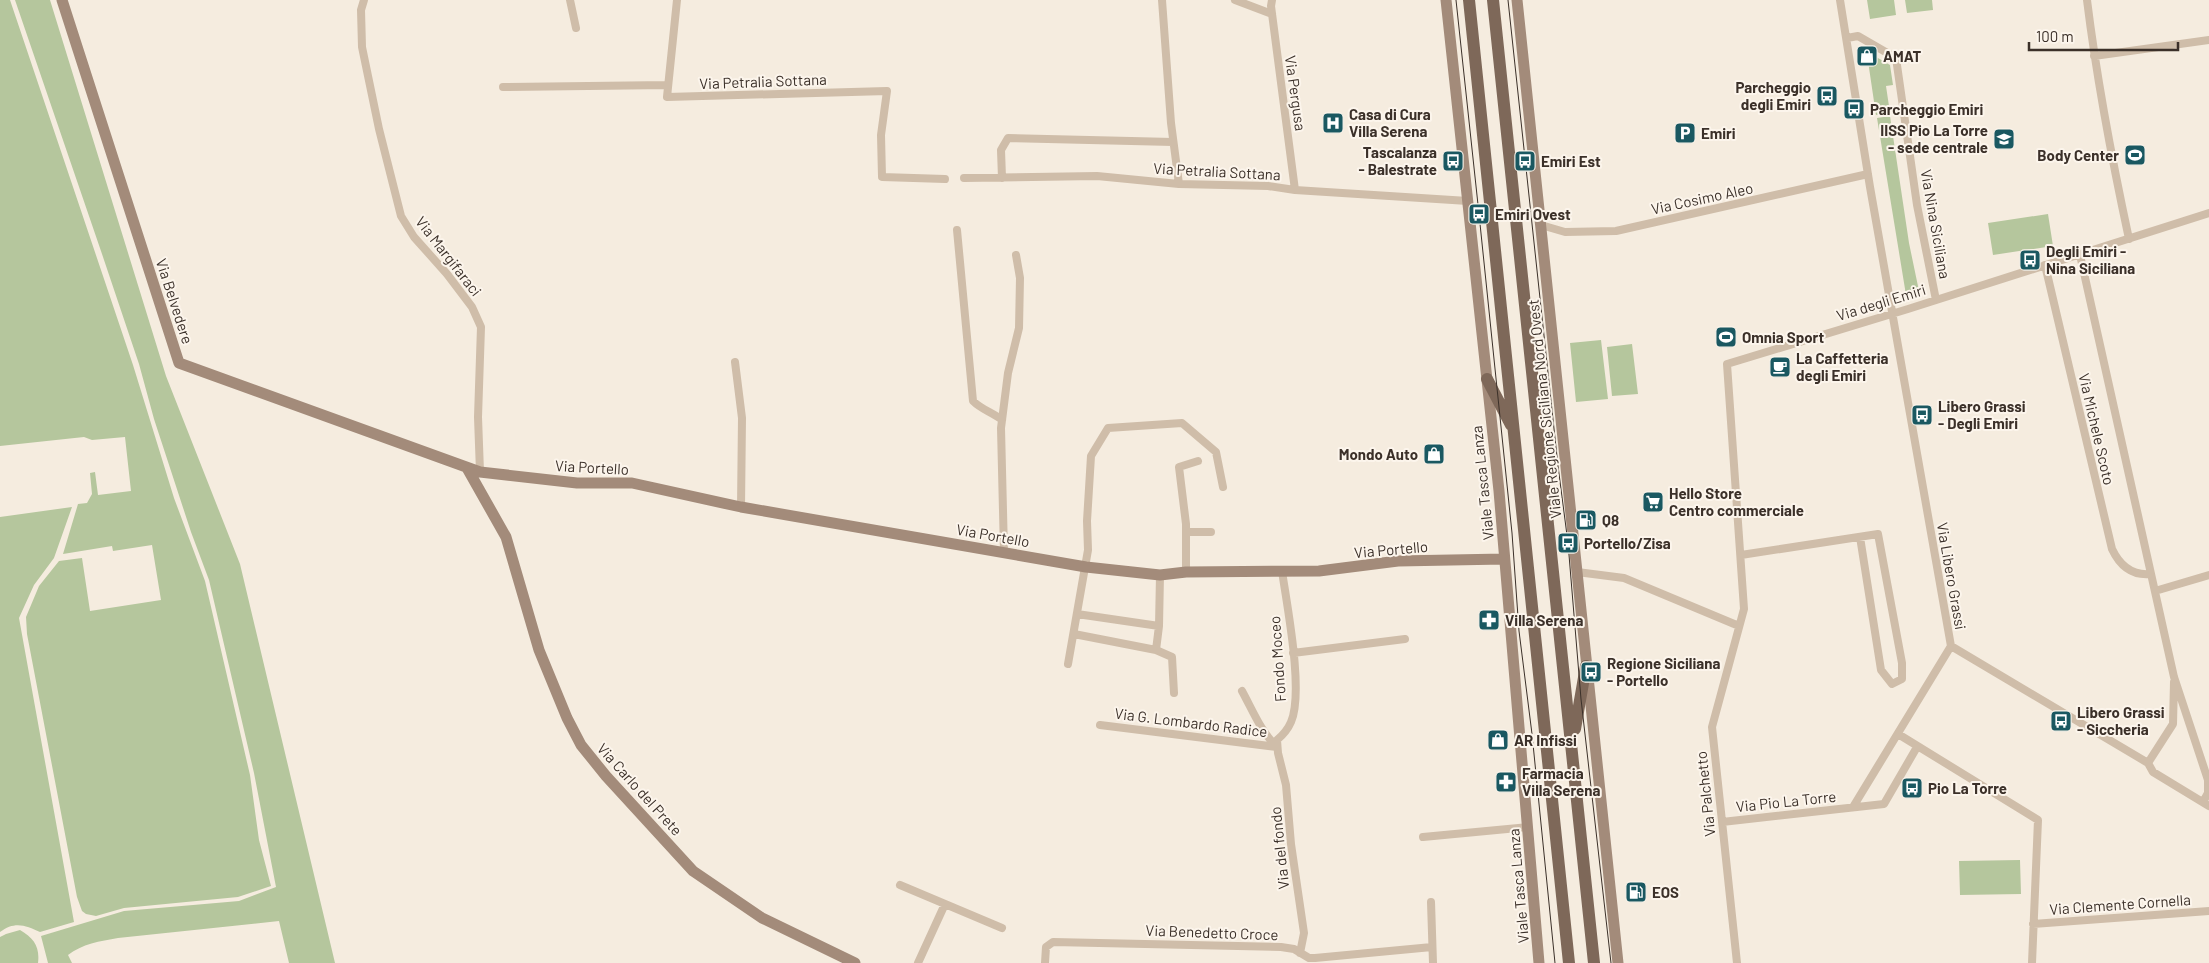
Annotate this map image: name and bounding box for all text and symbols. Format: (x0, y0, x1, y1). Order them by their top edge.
scale bar (2029, 20, 2178, 52)
text: 100 m (2036, 27, 2074, 45)
shop icon: AMAT (1855, 44, 1879, 68)
place label: AMAT (1883, 47, 1922, 65)
street label: Via Pergusa (1282, 54, 1310, 132)
street label: Via Petralia Sottana (699, 70, 827, 92)
place label: Parcheggio degli Emiri (1735, 78, 1811, 113)
bus stop icon: Parcheggio degli Emiri (1815, 84, 1839, 108)
bus stop icon: Parcheggio Emiri (1842, 97, 1866, 121)
place label: Parcheggio Emiri (1870, 100, 1983, 118)
place label: Casa di Cura Villa Serena (1349, 105, 1431, 140)
hospital icon: Casa di Cura Villa Serena (1321, 111, 1345, 135)
parking icon: Emiri (1673, 121, 1697, 145)
place label: IISS Pio La Torre - sede centrale (1880, 121, 1988, 156)
place label: Emiri (1701, 124, 1736, 142)
school or university icon: IISS Pio La Torre - sede centrale (1992, 127, 2016, 151)
place label: Tascalanza - Balestrate (1359, 143, 1437, 178)
sports icon: Body Center (2123, 143, 2147, 167)
place label: Body Center (2037, 146, 2119, 164)
bus stop icon: Tascalanza - Balestrate (1441, 149, 1465, 173)
bus stop icon: Emiri Est (1513, 149, 1537, 173)
place label: Emiri Est (1541, 152, 1601, 170)
street label: Via Petralia Sottana (1153, 159, 1281, 183)
street label: Via Nina Siciliana (1918, 168, 1954, 280)
street label: Via Cosimo Aleo (1649, 178, 1755, 218)
bus stop icon: Emiri Ovest (1467, 202, 1491, 226)
place label: Emiri Ovest (1495, 205, 1571, 223)
street label: Via Margifaraci (412, 213, 486, 299)
place label: Degli Emiri - Nina Siciliana (2046, 242, 2135, 277)
bus stop icon: Degli Emiri - Nina Siciliana (2018, 248, 2042, 272)
street label: Via Belvedere (153, 256, 197, 346)
street label: Via degli Emiri (1834, 280, 1928, 324)
street label: Viale Regione Siciliana Nord Ovest (1524, 298, 1564, 520)
sports icon: Omnia Sport (1714, 325, 1738, 349)
place label: Omnia Sport (1742, 328, 1824, 346)
place label: La Caffetteria degli Emiri (1796, 349, 1889, 384)
cafe icon: La Caffetteria degli Emiri (1768, 355, 1792, 379)
street label: Via Michele Scoto (2075, 371, 2119, 487)
place label: Libero Grassi - Degli Emiri (1938, 397, 2026, 432)
bus stop icon: Libero Grassi - Degli Emiri (1910, 403, 1934, 427)
street label: Viale Tasca Lanza (1467, 425, 1497, 541)
shop icon: Mondo Auto (1422, 442, 1446, 466)
place label: Mondo Auto (1339, 445, 1418, 463)
street label: Via Portello (555, 456, 629, 478)
place label: Hello Store Centro commerciale (1669, 484, 1804, 519)
supermarket icon: Hello Store Centro commerciale (1641, 490, 1665, 514)
fuel station icon: Q8 (1574, 508, 1598, 532)
place label: Q8 (1602, 511, 1619, 529)
street label: Via Portello (955, 520, 1031, 550)
street label: Via Libero Grassi (1934, 521, 1970, 631)
bus stop icon: Portello/Zisa (1556, 531, 1580, 555)
place label: Portello/Zisa (1584, 534, 1671, 552)
street label: Via Portello (1353, 537, 1429, 561)
pharmacy icon: Villa Serena (1477, 608, 1501, 632)
place label: Villa Serena (1505, 611, 1583, 629)
street label: Fondo Moceo (1265, 615, 1289, 703)
place label: Regione Siciliana - Portello (1607, 654, 1720, 689)
bus stop icon: Regione Siciliana - Portello (1579, 660, 1603, 684)
place label: Libero Grassi - Siccheria (2077, 703, 2165, 738)
street label: Via G. Lombardo Radice (1114, 704, 1268, 740)
bus stop icon: Libero Grassi - Siccheria (2049, 709, 2073, 733)
shop icon: AR Infissi (1486, 728, 1510, 752)
place label: AR Infissi (1514, 731, 1577, 749)
street label: Via Carlo del Prete (594, 739, 686, 839)
street label: Via Palchetto (1692, 750, 1718, 838)
place label: Farmacia Villa Serena (1522, 764, 1600, 799)
pharmacy icon: Farmacia Villa Serena (1494, 770, 1518, 794)
bus stop icon: Pio La Torre (1900, 776, 1924, 800)
place label: Pio La Torre (1928, 779, 2007, 797)
street label: Via Pio La Torre (1735, 787, 1837, 815)
street label: Via del fondo (1266, 806, 1292, 890)
street label: Viale Tasca Lanza (1504, 828, 1532, 944)
fuel station icon: EOS (1624, 880, 1648, 904)
place label: EOS (1652, 883, 1679, 901)
street label: Via Clemente Cornella (2049, 890, 2191, 918)
street label: Via Benedetto Croce (1145, 921, 1279, 943)

